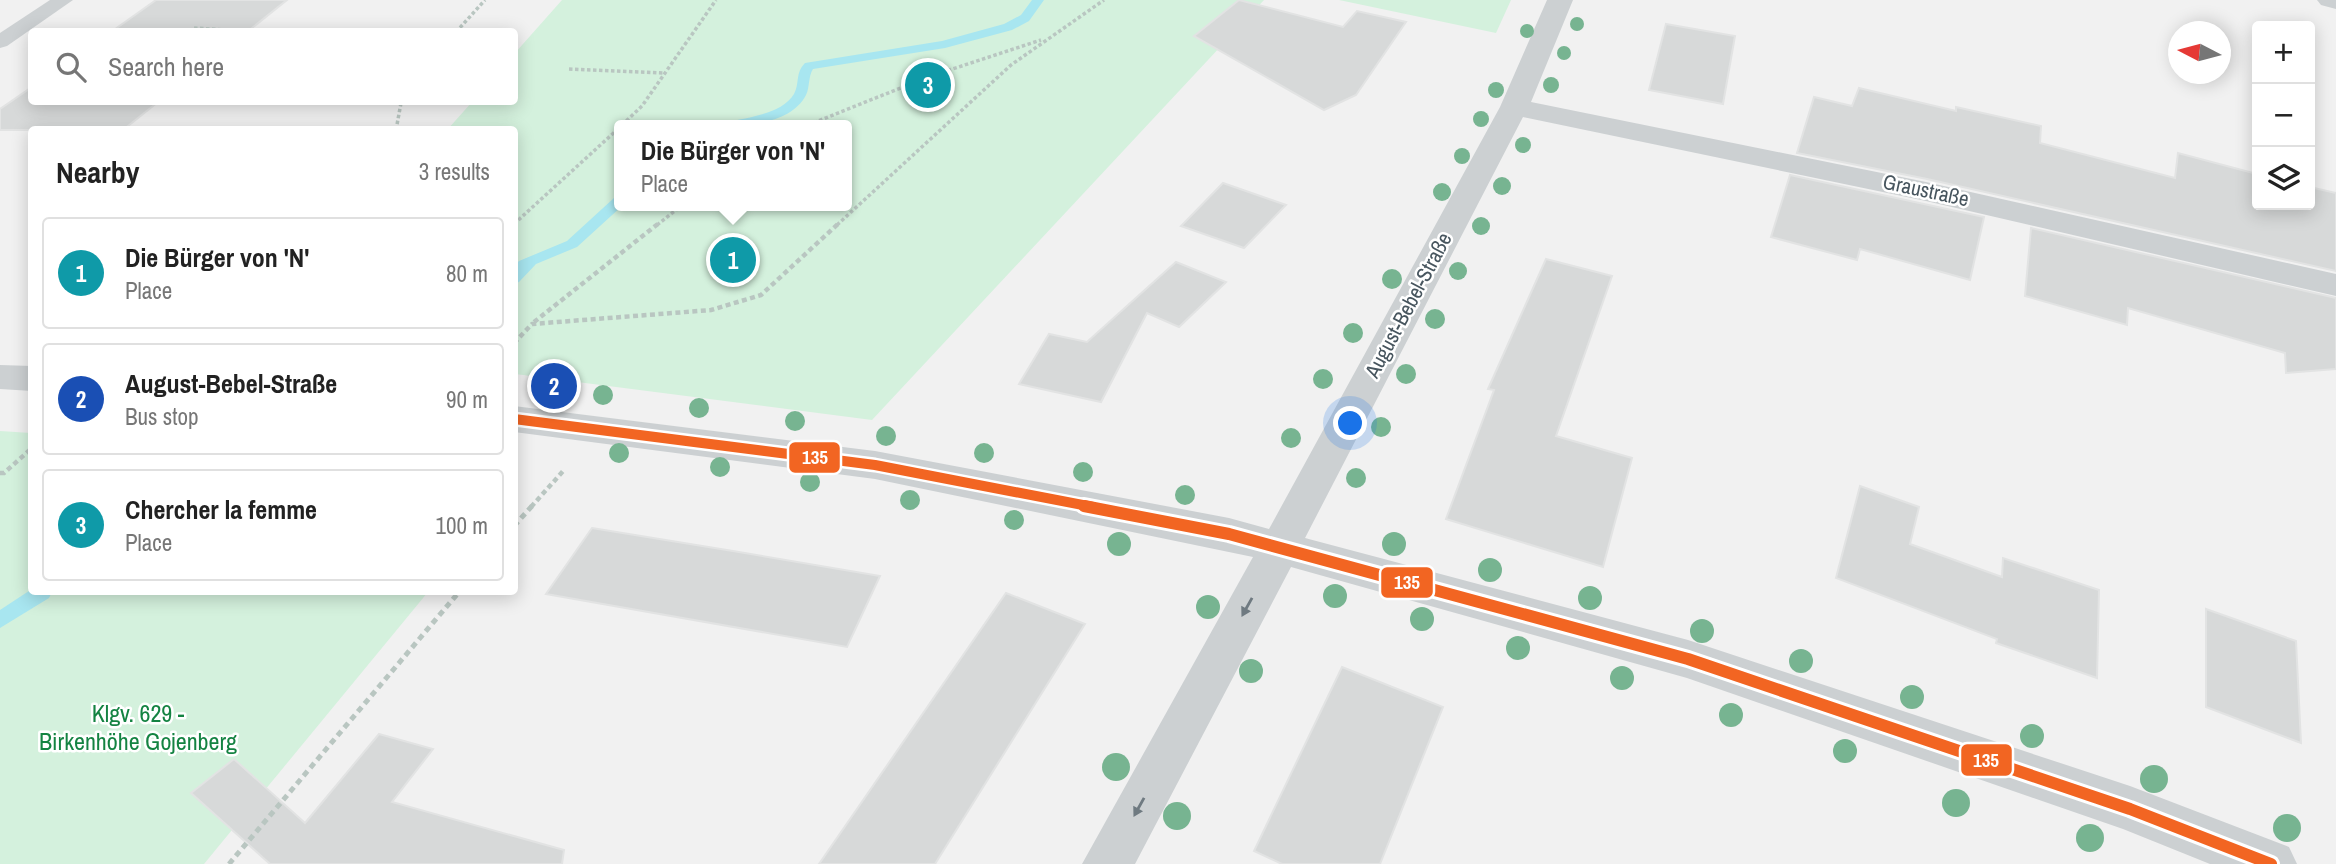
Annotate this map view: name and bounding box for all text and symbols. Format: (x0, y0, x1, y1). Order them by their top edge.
north arrow (2168, 21, 2231, 84)
map controls (2252, 21, 2315, 210)
button: + (2252, 21, 2315, 84)
search box (28, 28, 518, 105)
icon: search (52, 48, 90, 86)
text: Search here (108, 49, 224, 84)
pin: 3 (905, 59, 951, 111)
button: − (2252, 84, 2315, 147)
popup (614, 120, 852, 211)
text: Die Bürger von 'N' (641, 133, 825, 168)
button: layers (2252, 147, 2315, 210)
text: Nearby (56, 152, 139, 192)
text: 3 results (419, 156, 490, 187)
street label: Graustraße (1880, 167, 1972, 213)
text: Place (641, 168, 688, 199)
street label: August-Bebel-Straße (1357, 227, 1459, 384)
pin: 1 (710, 234, 756, 286)
text: Die Bürger von 'N' (125, 240, 309, 275)
text: 1 (76, 258, 86, 289)
text: 80 m (446, 258, 488, 289)
text: Place (125, 275, 172, 306)
pin: 2 (531, 360, 577, 412)
text: August-Bebel-Straße (125, 366, 337, 401)
text: 2 (76, 384, 86, 415)
text: 90 m (446, 384, 488, 415)
text: Bus stop (125, 401, 198, 432)
your location (1333, 406, 1367, 440)
line badge: 135 (788, 441, 841, 474)
text: 135 (802, 444, 828, 470)
text: Chercher la femme (125, 492, 317, 527)
text: 3 (76, 510, 86, 541)
text: 100 m (436, 510, 488, 541)
text: Place (125, 527, 172, 558)
line badge: 135 (1380, 566, 1434, 599)
text: 135 (1394, 569, 1420, 595)
one-way arrow (1242, 598, 1254, 618)
park label: Klgv. 629 - Birkenhöhe Gojenberg (39, 697, 237, 757)
line badge: 135 (1960, 743, 2013, 777)
text: 135 (1973, 747, 1999, 773)
one-way arrow (1133, 798, 1145, 817)

